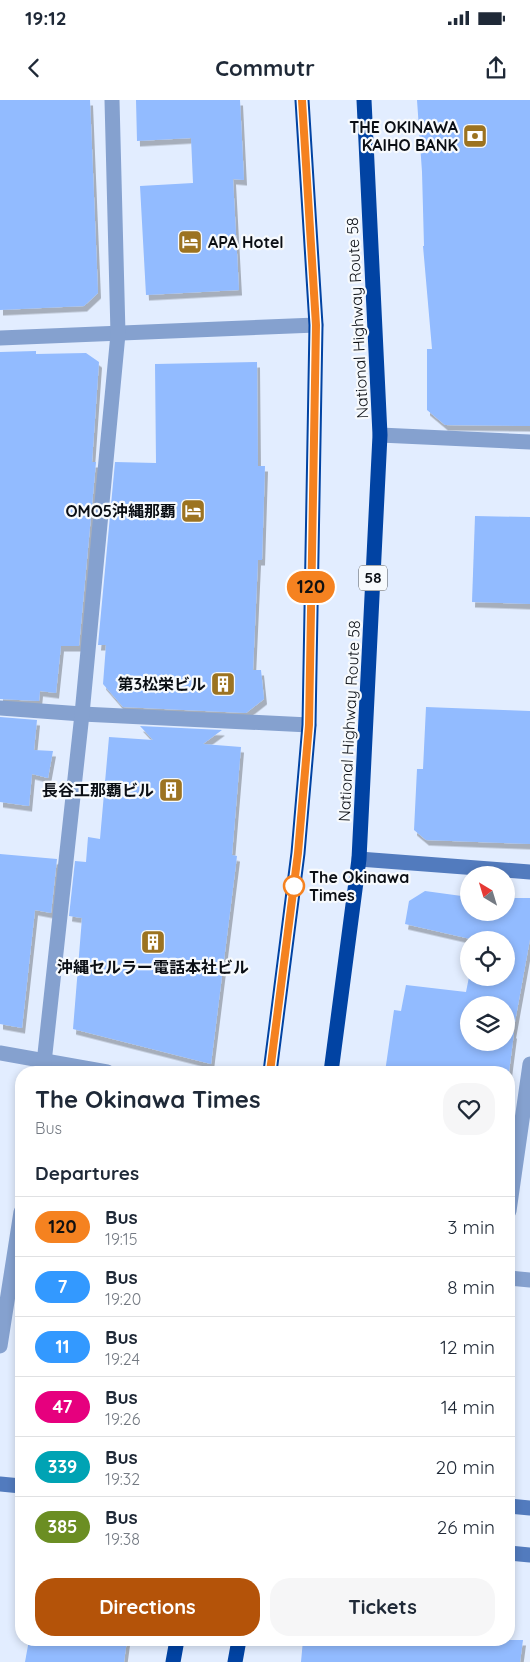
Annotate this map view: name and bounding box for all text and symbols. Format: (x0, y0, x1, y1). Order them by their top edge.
text: 19:12 (25, 6, 67, 30)
icon: back (20, 54, 48, 82)
text: Commutr (215, 54, 315, 82)
icon: share (482, 54, 510, 82)
place label: THE OKINAWA KAIHO BANK (349, 117, 459, 155)
bank icon: THE OKINAWA KAIHO BANK (462, 123, 488, 149)
street label: National Highway Route 58 (342, 217, 372, 419)
hotel icon: APA Hotel (177, 229, 203, 255)
place label: APA Hotel (208, 232, 284, 252)
hotel icon: OMO5沖縄那覇 (180, 498, 206, 524)
place label: OMO5沖縄那覇 (65, 501, 176, 521)
road number: 58 (359, 566, 387, 590)
line badge: 120 (282, 571, 340, 603)
text: 120 (297, 575, 325, 598)
street label: National Highway Route 58 (334, 620, 364, 822)
building icon: 第3松栄ビル (210, 671, 236, 697)
place label: 第3松栄ビル (117, 674, 206, 694)
building icon: 長谷工那覇ビル (158, 777, 184, 803)
place label: 長谷工那覇ビル (42, 780, 154, 800)
north arrow (460, 866, 515, 921)
map controls (460, 866, 515, 1051)
place label: The Okinawa Times (309, 867, 409, 905)
marker: The Okinawa Times (283, 875, 305, 897)
building icon: 沖縄セルラー電話本社ビル (140, 929, 166, 955)
button: locate (460, 931, 515, 986)
place label: 沖縄セルラー電話本社ビル (57, 957, 249, 977)
button: layers (460, 996, 515, 1051)
button: heart (443, 1083, 495, 1135)
text: The Okinawa Times (35, 1084, 261, 1114)
text: Bus (35, 1118, 62, 1138)
text: Departures (35, 1161, 139, 1185)
text: Bus (105, 1205, 138, 1229)
text: 120 (48, 1215, 77, 1238)
text: 3 min (447, 1215, 495, 1239)
text: 19:15 (105, 1229, 137, 1249)
text: Bus (105, 1265, 138, 1289)
text: 7 (58, 1275, 67, 1298)
text: 8 min (447, 1275, 495, 1299)
text: 19:20 (105, 1289, 141, 1309)
text: Bus (105, 1325, 138, 1349)
text: 11 (55, 1335, 70, 1358)
text: 12 min (440, 1335, 495, 1359)
text: 19:24 (105, 1349, 140, 1369)
text: Bus (105, 1385, 138, 1409)
text: 47 (53, 1395, 72, 1418)
text: 14 min (441, 1395, 495, 1419)
text: 19:26 (105, 1409, 140, 1429)
text: Bus (105, 1445, 138, 1469)
text: 339 (48, 1455, 77, 1478)
text: 20 min (436, 1455, 495, 1479)
text: 19:32 (105, 1469, 140, 1489)
text: Bus (105, 1505, 138, 1529)
text: 385 (48, 1515, 77, 1538)
text: 26 min (437, 1515, 495, 1539)
text: 19:38 (105, 1529, 140, 1549)
button: Directions (35, 1578, 260, 1636)
button: Tickets (270, 1578, 495, 1636)

